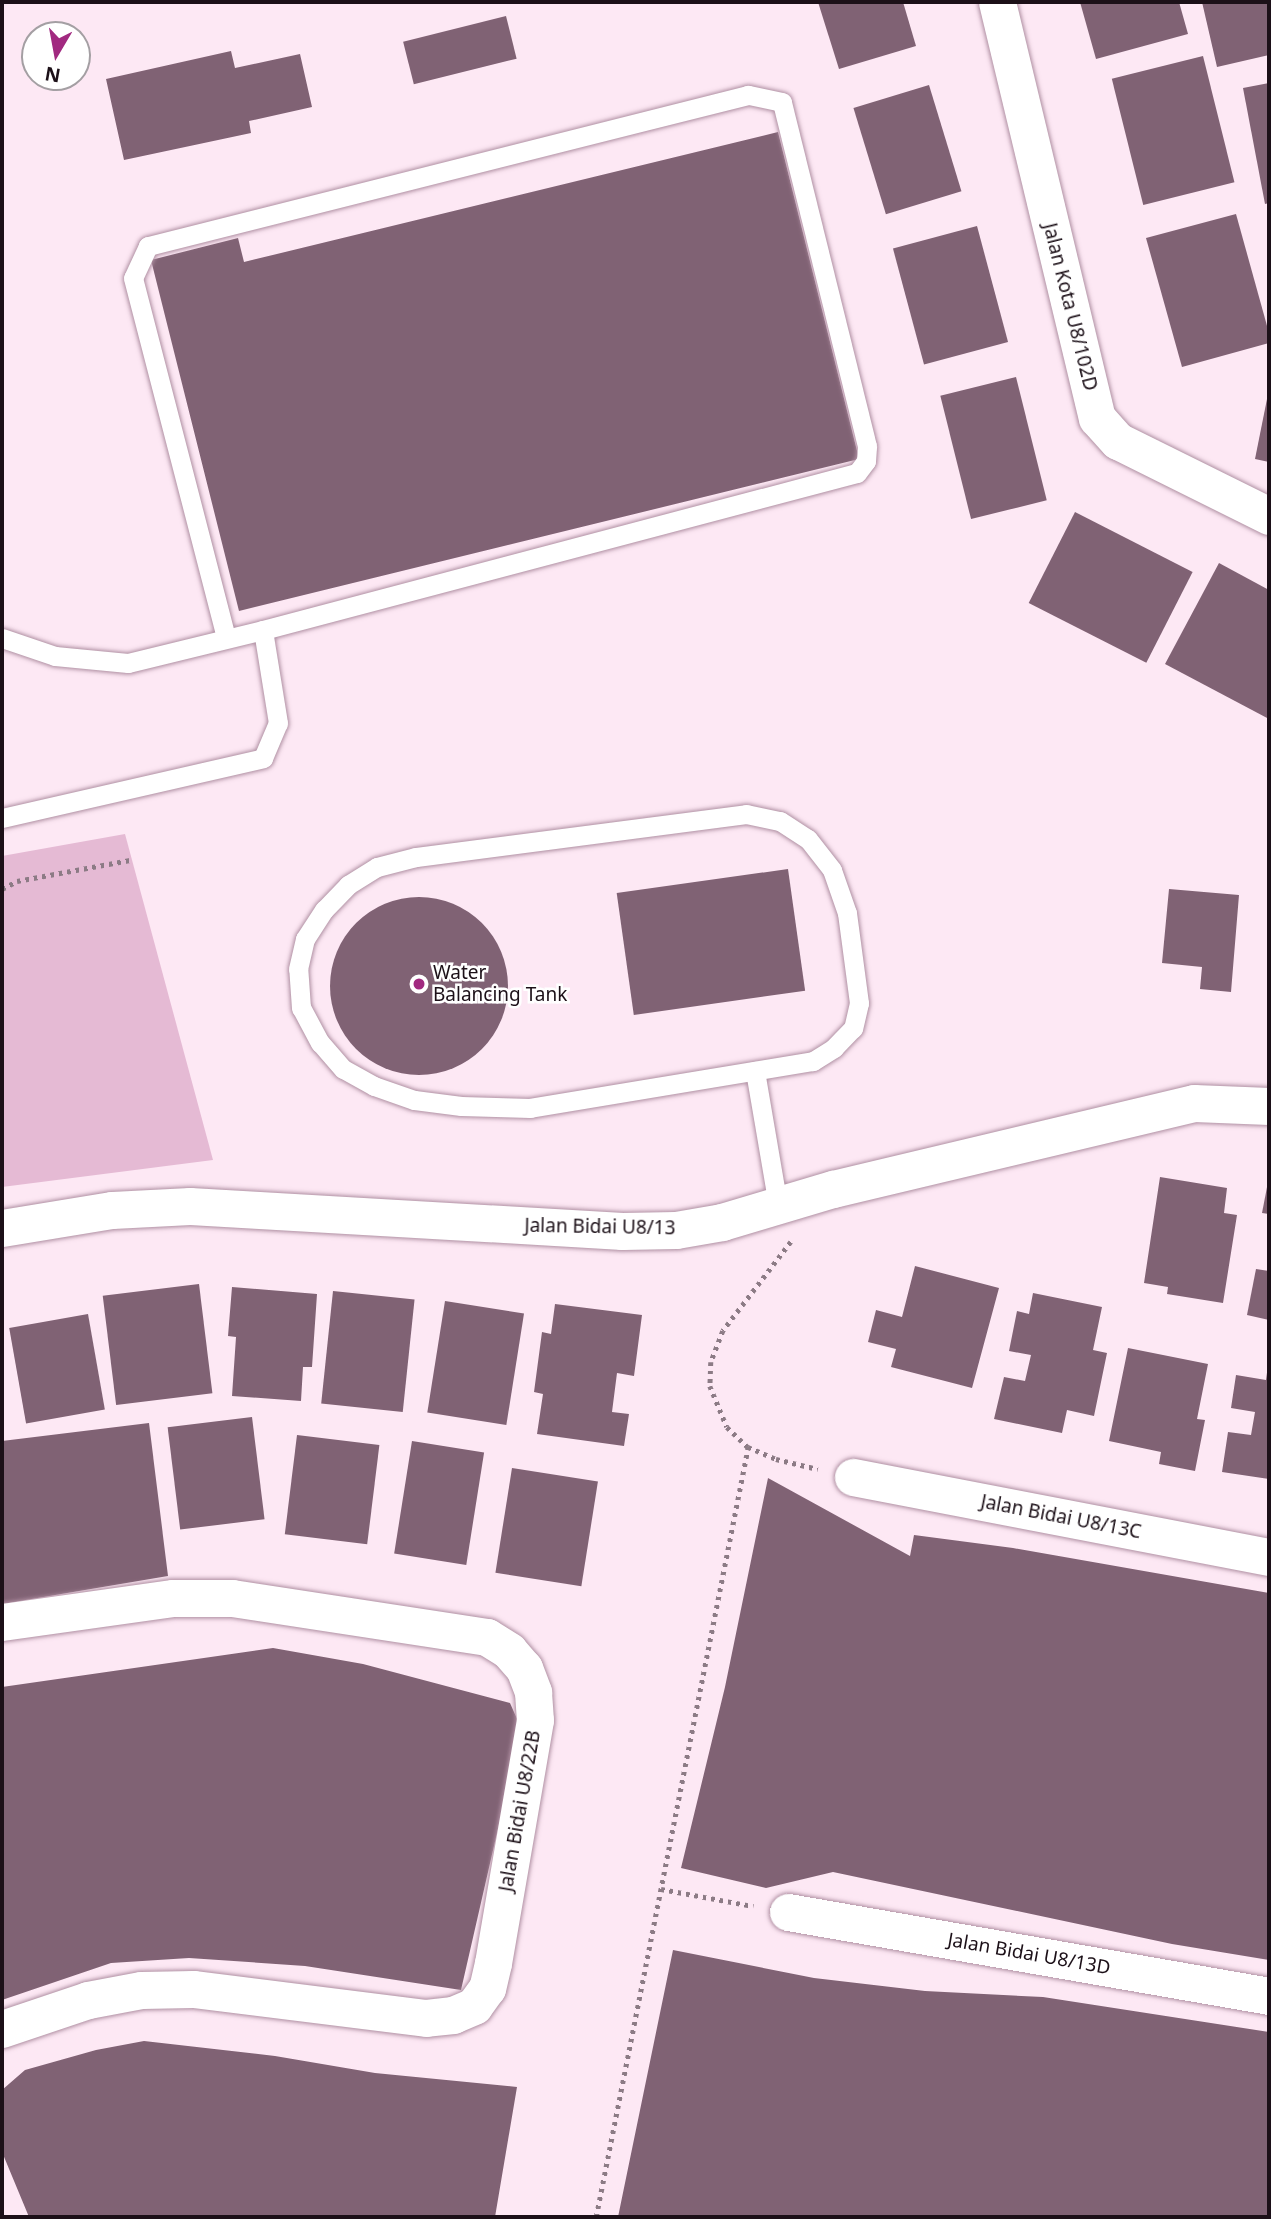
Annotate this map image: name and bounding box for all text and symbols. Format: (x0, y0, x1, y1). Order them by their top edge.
north arrow (21, 21, 91, 91)
text: N (43, 61, 63, 89)
street label: Jalan Kota U8/102D (1038, 221, 1102, 393)
place label: Water Balancing Tank (433, 962, 567, 1006)
marker: Water Balancing Tank (411, 976, 427, 992)
street label: Jalan Bidai U8/13 (524, 1214, 676, 1240)
street label: Jalan Bidai U8/13C (979, 1490, 1143, 1544)
street label: Jalan Bidai U8/22B (495, 1729, 545, 1893)
street label: Jalan Bidai U8/13D (946, 1928, 1112, 1980)

